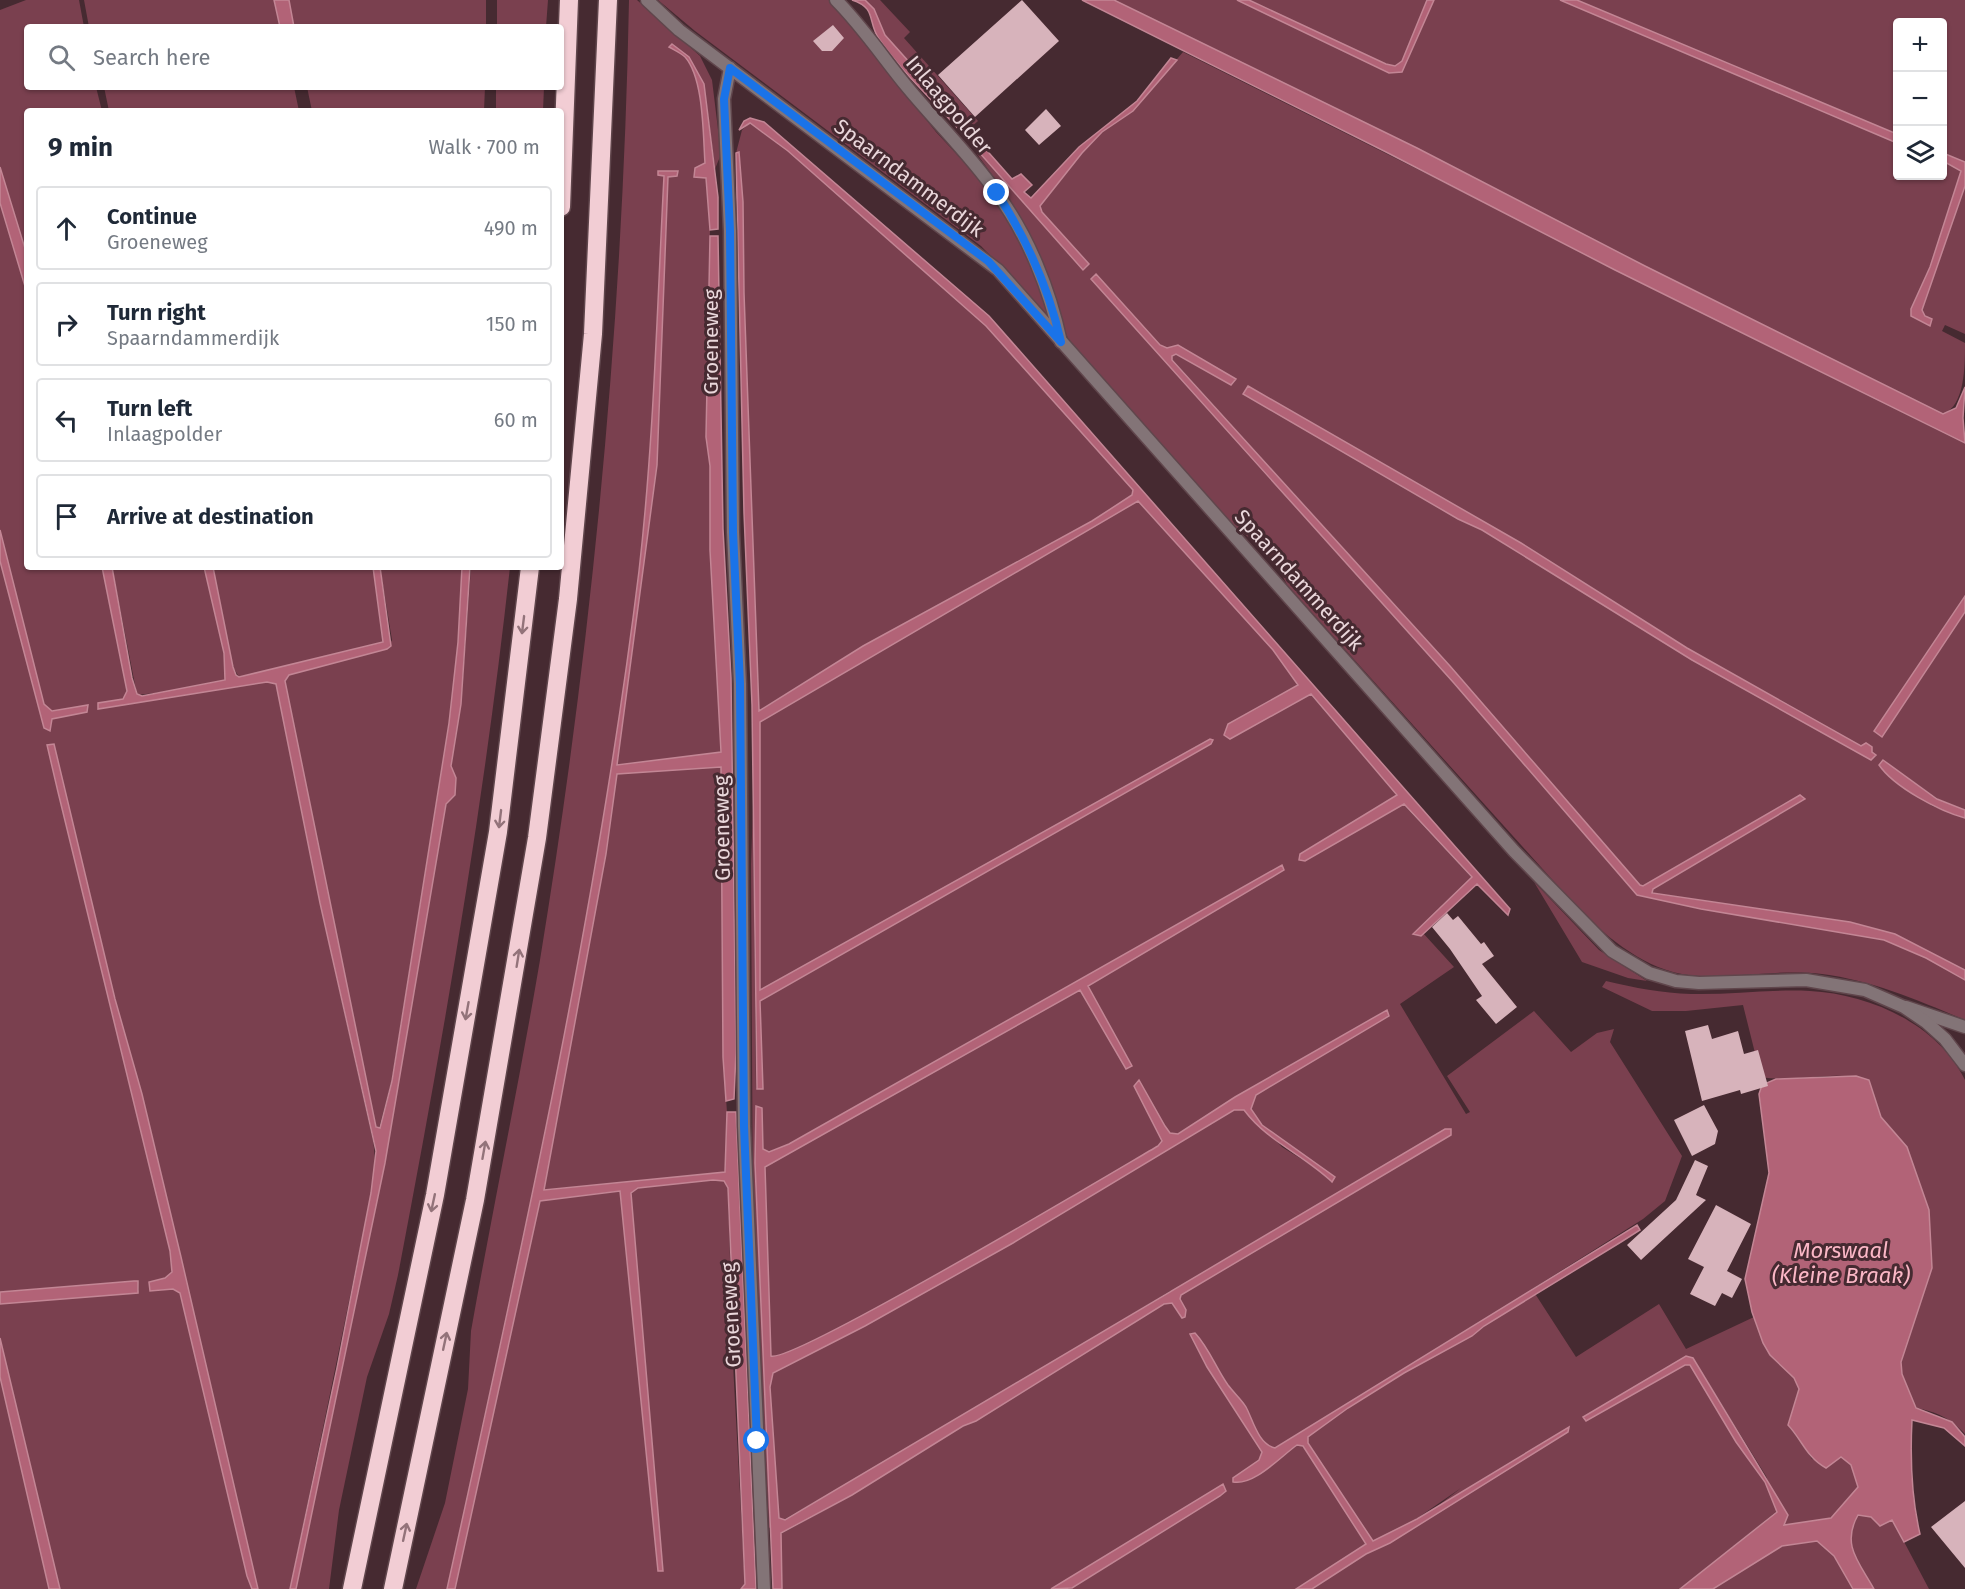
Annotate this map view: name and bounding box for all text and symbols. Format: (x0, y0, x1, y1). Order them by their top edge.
map controls (1893, 18, 1947, 180)
button: + (1893, 18, 1947, 72)
search box (24, 24, 564, 90)
icon: search (45, 41, 78, 74)
text: Search here (93, 44, 211, 71)
street label: Inlaagpolder (900, 50, 998, 160)
button: − (1893, 72, 1947, 126)
street label: Spaarndammerdijk (829, 113, 989, 243)
button: layers (1893, 126, 1947, 180)
text: 9 min (48, 132, 113, 163)
text: Walk · 700 m (429, 135, 540, 159)
route end (983, 179, 1009, 205)
text: Continue (107, 203, 197, 230)
icon: ahead (50, 212, 83, 245)
text: 490 m (484, 216, 538, 240)
text: Groeneweg (107, 230, 208, 254)
street label: Groeneweg (698, 289, 724, 395)
text: Turn right (107, 299, 206, 326)
icon: right (50, 308, 83, 341)
text: 150 m (486, 312, 538, 336)
text: Spaarndammerdijk (107, 326, 279, 350)
text: Turn left (107, 395, 192, 422)
icon: left (50, 404, 83, 437)
text: 60 m (494, 408, 538, 432)
text: Inlaagpolder (107, 422, 222, 446)
icon: arrive (50, 500, 83, 533)
text: Arrive at destination (107, 503, 314, 530)
street label: Spaarndammerdijk (1229, 504, 1369, 656)
one-way arrow (517, 615, 528, 635)
street label: Groeneweg (708, 775, 736, 881)
one-way arrow (494, 808, 505, 828)
one-way arrow (513, 949, 524, 968)
one-way arrow (461, 1001, 472, 1020)
one-way arrow (479, 1141, 490, 1160)
one-way arrow (427, 1193, 438, 1212)
water label: Morswaal (Kleine Braak) (1772, 1237, 1910, 1289)
street label: Groeneweg (715, 1262, 747, 1368)
one-way arrow (440, 1332, 452, 1351)
route start (743, 1427, 769, 1453)
one-way arrow (400, 1523, 411, 1542)

